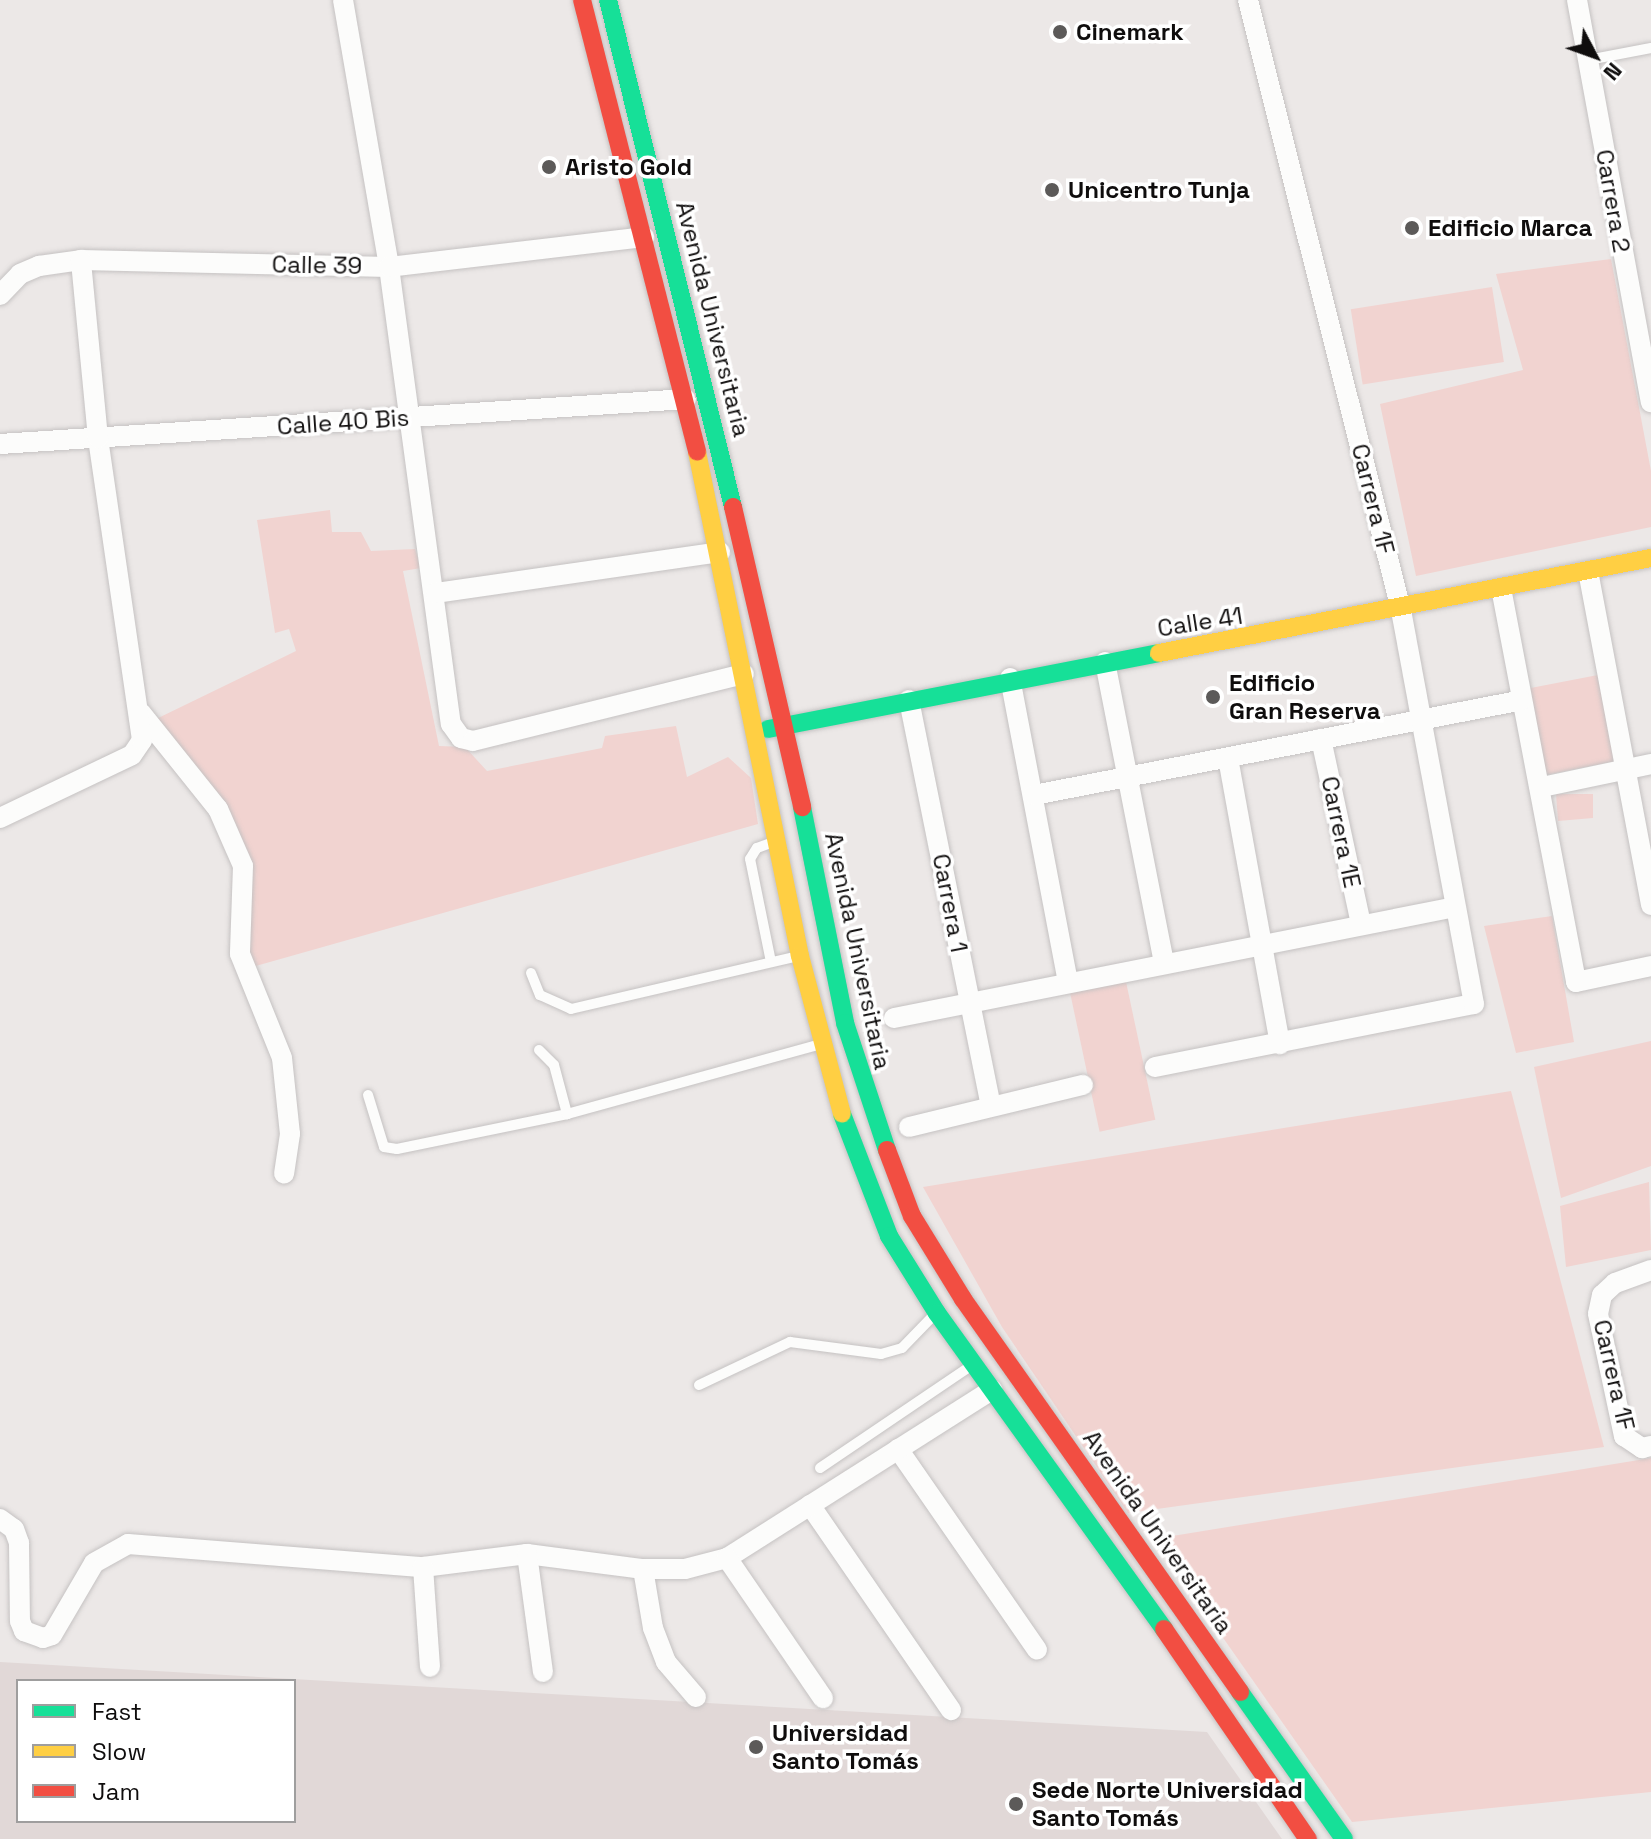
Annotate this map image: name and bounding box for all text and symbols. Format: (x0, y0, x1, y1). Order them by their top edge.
north arrow (1555, 16, 1635, 96)
place label: Cinemark (1076, 18, 1184, 46)
marker: Cinemark (1051, 23, 1069, 41)
text: N (1598, 57, 1629, 86)
street label: Carrera 2 (1590, 147, 1636, 255)
place label: Aristo Gold (565, 153, 692, 181)
marker: Aristo Gold (540, 158, 558, 176)
place label: Unicentro Tunja (1068, 176, 1251, 204)
marker: Unicentro Tunja (1043, 181, 1061, 199)
street label: Avenida Universitaria (670, 198, 756, 440)
place label: Edificio Marca (1428, 214, 1592, 242)
marker: Edificio Marca (1403, 219, 1421, 237)
street label: Calle 39 (271, 250, 363, 280)
street label: Calle 40 Bis (276, 403, 410, 441)
street label: Carrera 1F (1345, 441, 1401, 557)
street label: Calle 41 (1155, 601, 1245, 643)
place label: Edificio Gran Reserva (1229, 669, 1381, 725)
marker: Edificio Gran Reserva (1204, 688, 1222, 706)
street label: Carrera 1E (1315, 774, 1367, 890)
street label: Avenida Universitaria (819, 830, 897, 1072)
street label: Carrera 1 (926, 851, 974, 955)
street label: Carrera 1F (1587, 1317, 1641, 1433)
street label: Avenida Universitaria (1077, 1425, 1239, 1639)
legend (16, 1679, 296, 1823)
text: Fast (92, 1696, 142, 1727)
place label: Universidad Santo Tomás (772, 1719, 920, 1775)
text: Slow (92, 1736, 146, 1767)
marker: Universidad Santo Tomás (747, 1738, 765, 1756)
text: Jam (92, 1776, 140, 1807)
place label: Sede Norte Universidad Santo Tomás (1032, 1776, 1303, 1832)
marker: Sede Norte Universidad Santo Tomás (1007, 1795, 1025, 1813)

